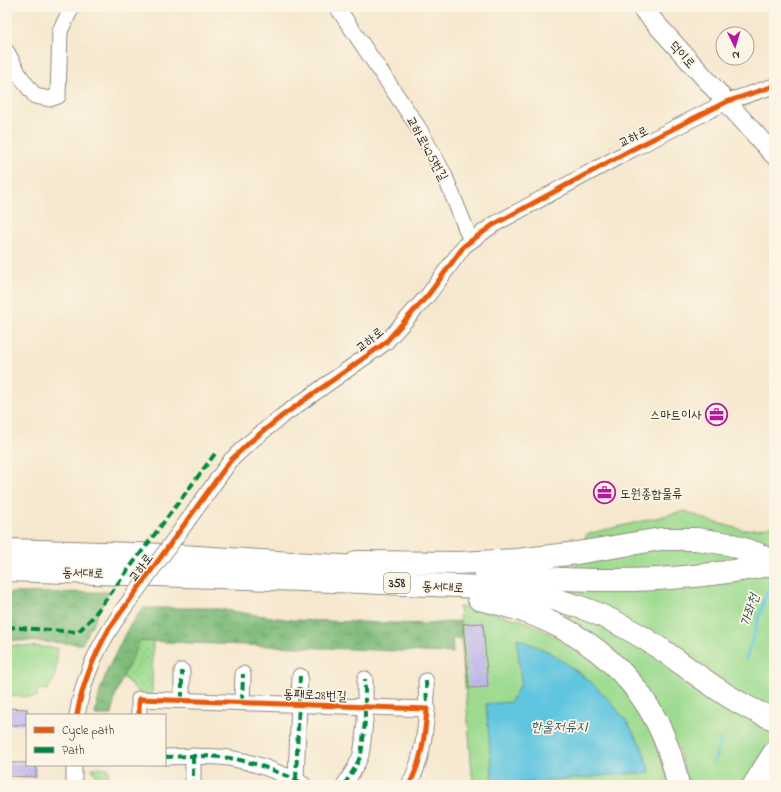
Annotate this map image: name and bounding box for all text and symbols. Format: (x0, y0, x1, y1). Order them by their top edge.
north arrow (715, 26, 755, 66)
street label: 덕이로 (664, 37, 699, 73)
text: N (731, 47, 740, 63)
street label: 교하로425번길 (401, 113, 452, 185)
street label: 교하로 (615, 122, 652, 153)
street label: 교하로 (352, 323, 388, 357)
office icon: 스마트이사 (704, 401, 730, 427)
place label: 스마트이사 (650, 406, 702, 425)
office icon: 도원종합물류 (592, 480, 618, 506)
place label: 도원종합물류 (620, 485, 683, 504)
street label: 교하로 (124, 550, 158, 586)
street label: 동서대로 (62, 563, 104, 584)
road number: 358 (384, 573, 410, 593)
street label: 동서대로 (422, 577, 464, 598)
water label: 가좌천 (735, 590, 766, 630)
street label: 동패로28번길 (283, 685, 347, 706)
legend (26, 714, 166, 766)
water label: 한울저류지 (531, 717, 589, 738)
text: Cycle path (62, 722, 114, 741)
text: Path (62, 742, 85, 760)

